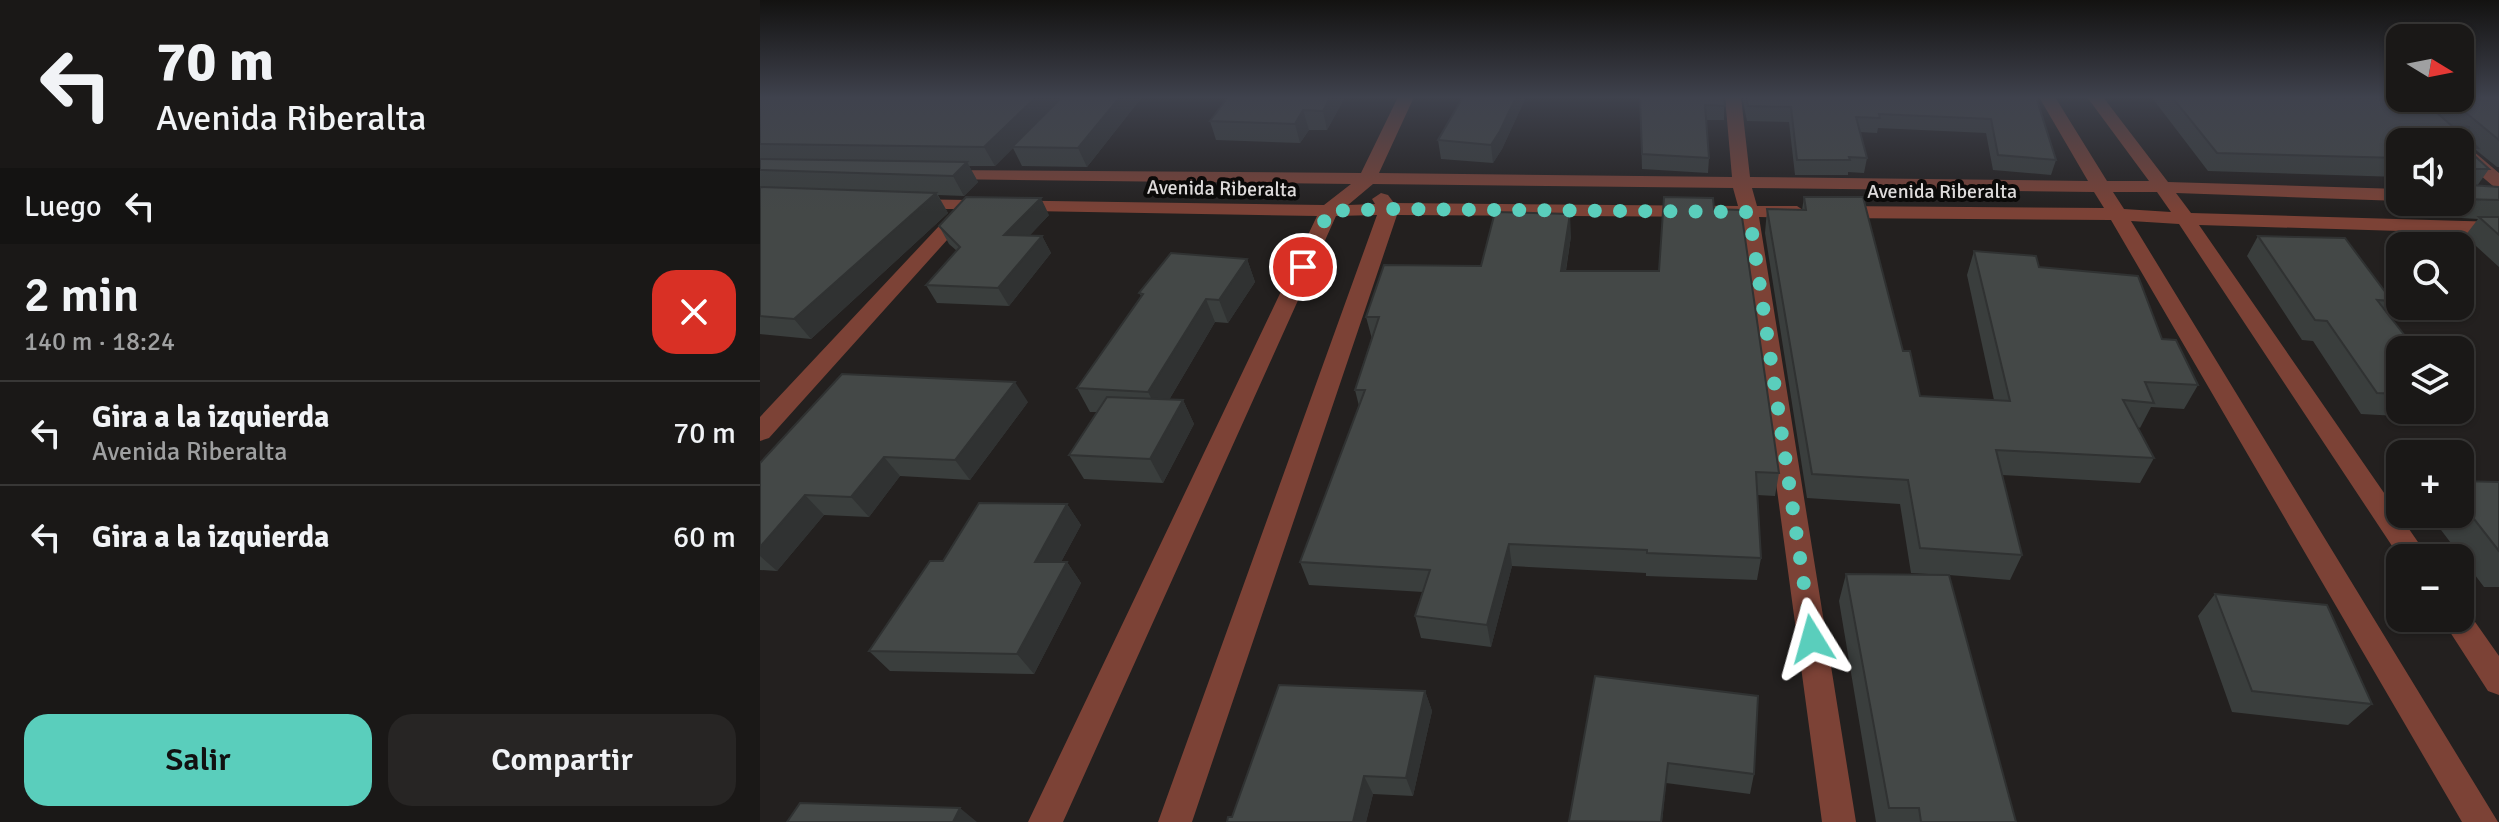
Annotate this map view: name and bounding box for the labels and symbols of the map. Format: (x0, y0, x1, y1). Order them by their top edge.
north arrow (2386, 24, 2474, 112)
street label: Avenida Riberalta (1147, 175, 1297, 202)
street label: Avenida Riberalta (1867, 179, 2017, 204)
pin (1269, 233, 1337, 301)
position arrow (1770, 597, 1854, 681)

